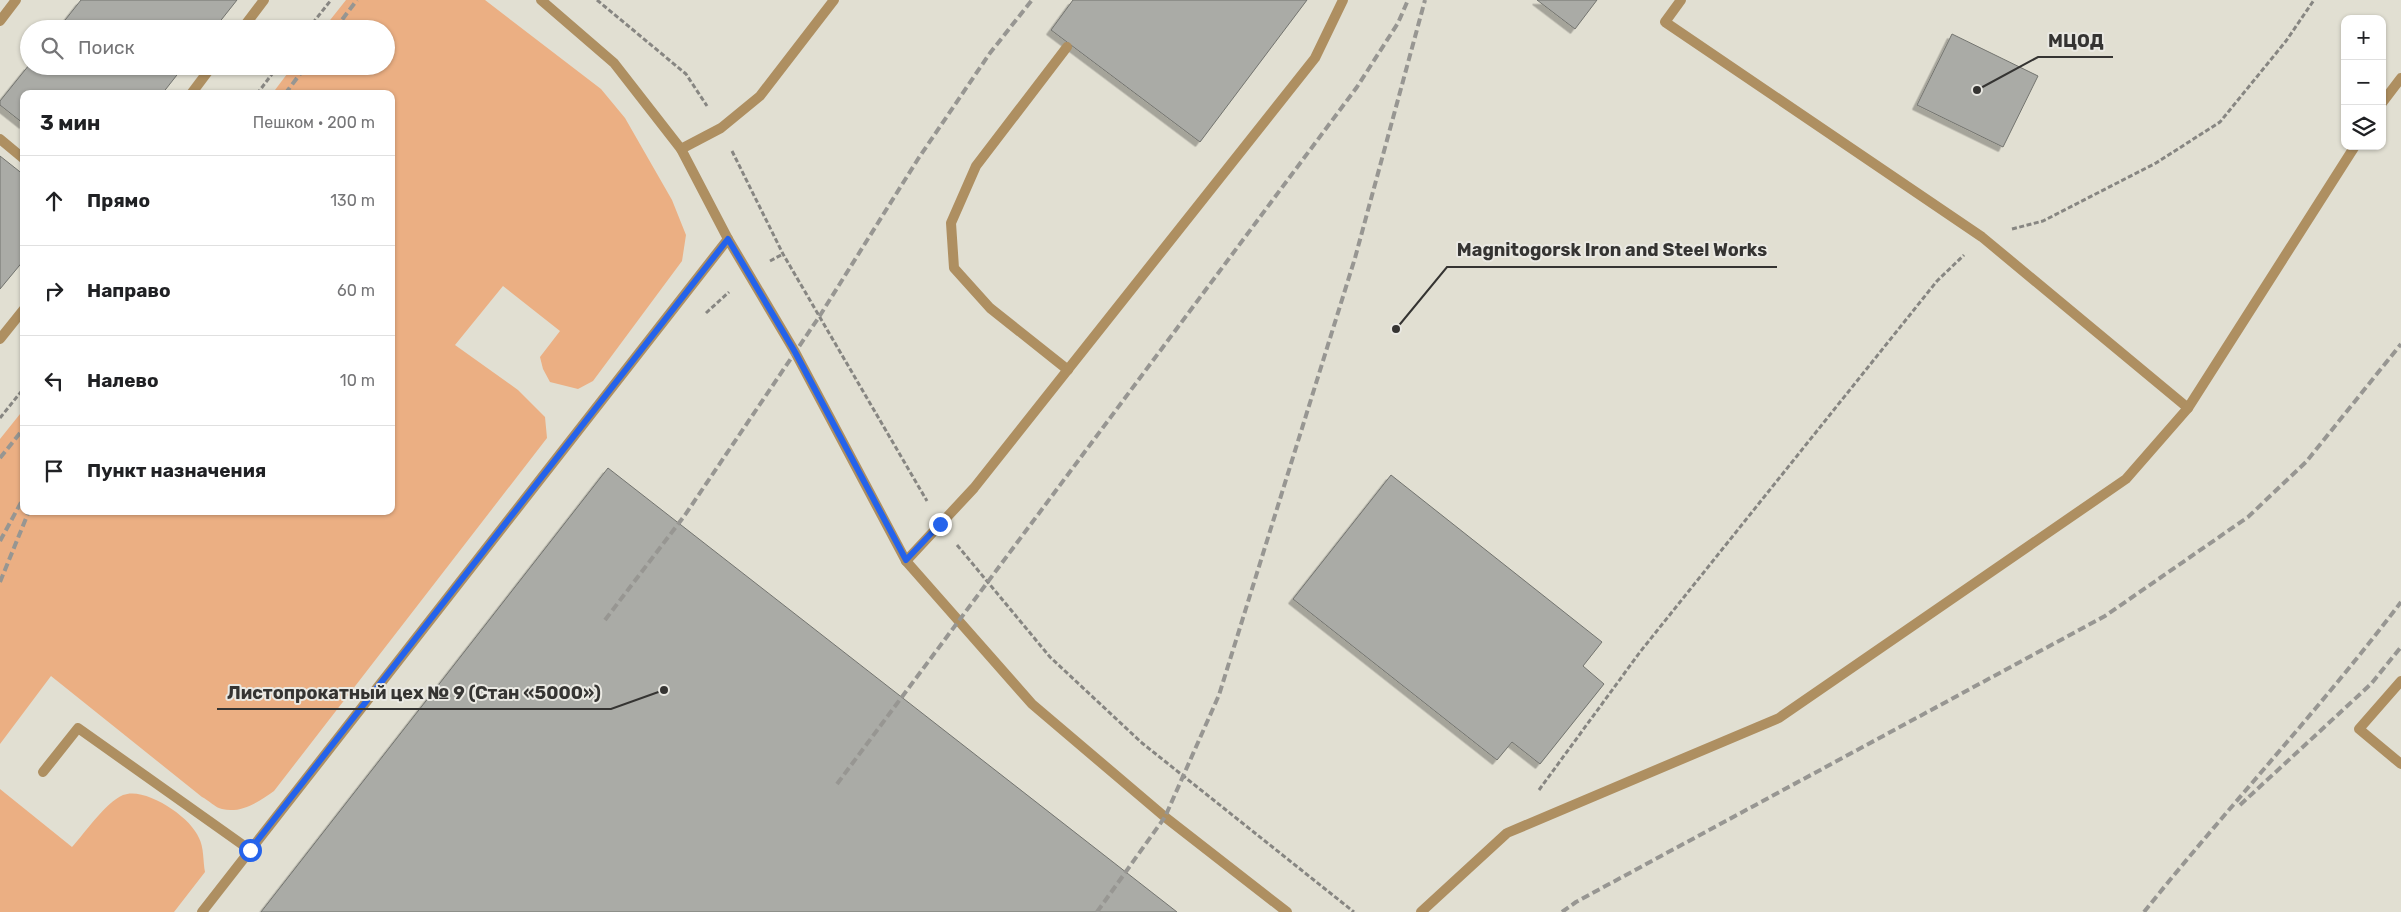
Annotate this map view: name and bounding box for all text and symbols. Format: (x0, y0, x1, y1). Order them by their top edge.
map controls (2341, 15, 2386, 150)
button: + (2341, 15, 2386, 60)
search box (20, 20, 395, 75)
callout: МЦОД (2038, 24, 2113, 57)
text: МЦОД (2048, 30, 2104, 52)
icon: search (38, 34, 66, 62)
text: Поиск (78, 36, 135, 59)
button: − (2341, 60, 2386, 105)
button: layers (2341, 105, 2386, 150)
text: 3 мин (40, 110, 100, 135)
text: Пешком · 200 m (253, 113, 375, 132)
icon: ahead (40, 187, 68, 215)
text: Прямо (87, 189, 150, 212)
text: 130 m (330, 191, 375, 210)
callout: Magnitogorsk Iron and Steel Works (1447, 234, 1777, 267)
text: Magnitogorsk Iron and Steel Works (1457, 239, 1767, 261)
icon: right (40, 277, 68, 305)
text: Направо (87, 279, 171, 302)
text: 60 m (337, 281, 375, 300)
icon: left (40, 367, 68, 395)
text: Налево (87, 369, 159, 392)
text: 10 m (340, 371, 375, 390)
icon: arrive (40, 457, 68, 485)
text: Пункт назначения (87, 459, 266, 482)
route end (929, 513, 952, 536)
callout: Листопрокатный цех № 9 (Стан «5000») (217, 676, 611, 709)
text: Листопрокатный цех № 9 (Стан «5000») (227, 682, 601, 704)
route start (239, 839, 262, 862)

